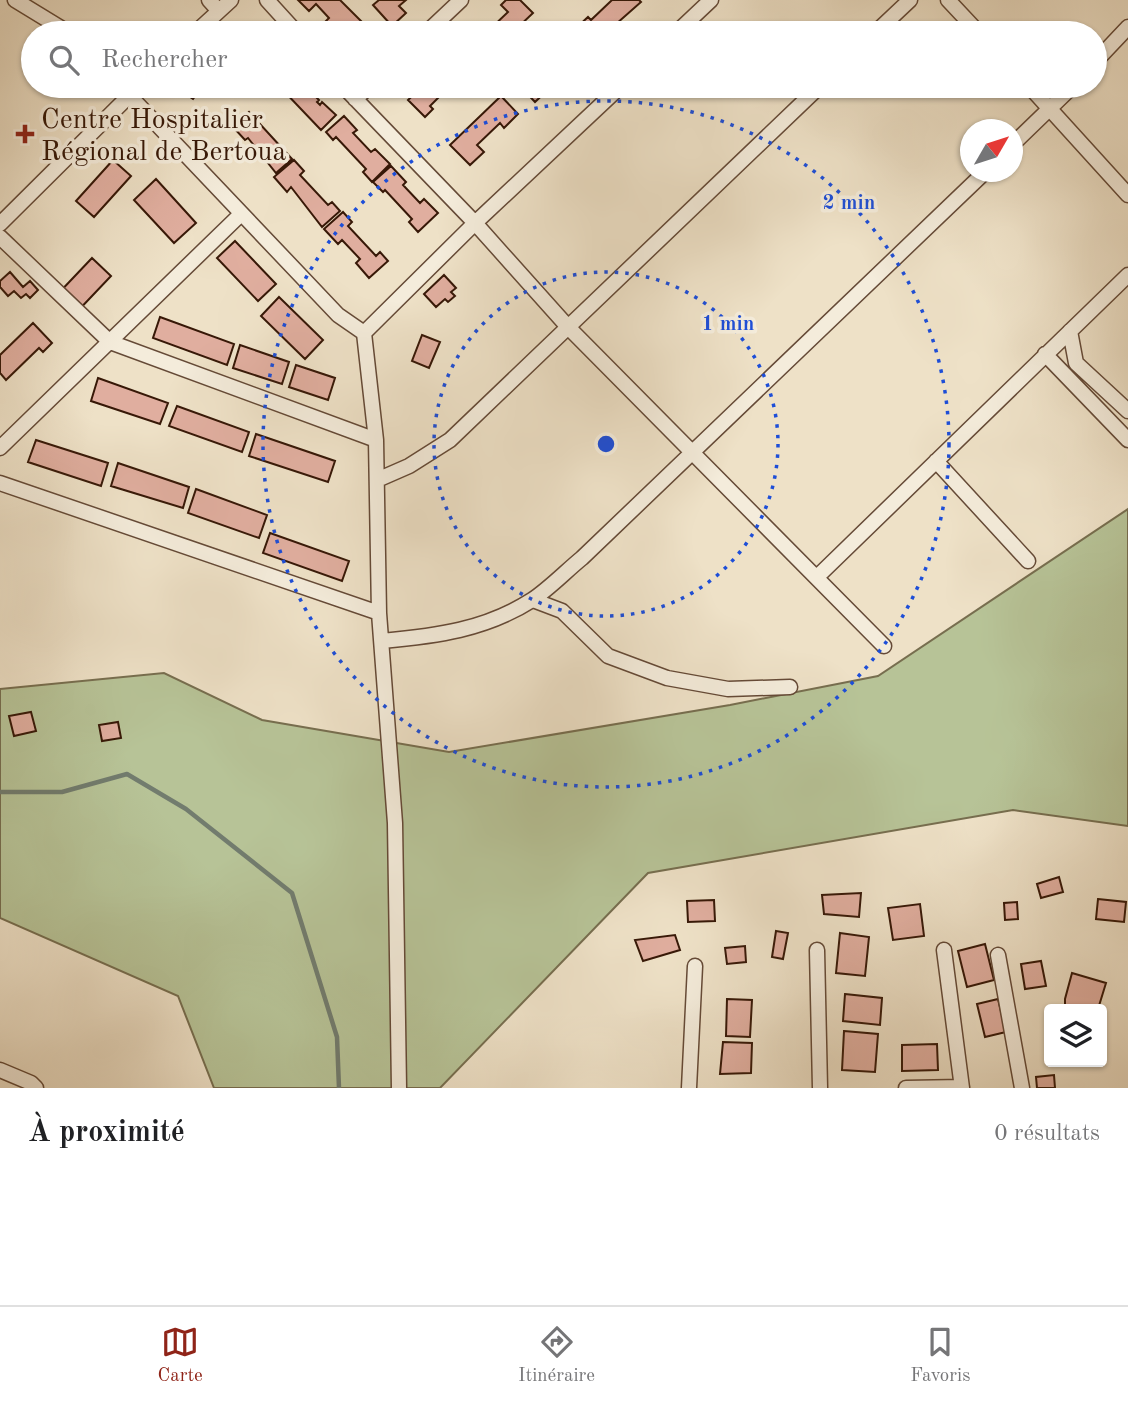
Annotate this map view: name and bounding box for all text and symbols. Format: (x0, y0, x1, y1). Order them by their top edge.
search box (21, 21, 1107, 98)
icon: search (45, 41, 83, 79)
text: Rechercher (101, 47, 228, 73)
place label: Centre Hospitalier Régional de Bertoua (41, 107, 287, 167)
north arrow (960, 119, 1023, 182)
marker: Centre Hospitalier Régional de Bertoua (15, 124, 35, 144)
text: 2 min (823, 193, 875, 214)
text: 1 min (702, 314, 754, 335)
centre of rings (594, 432, 618, 456)
map controls (1044, 1004, 1107, 1067)
button: layers (1044, 1004, 1107, 1067)
text: À proximité (28, 1118, 185, 1148)
text: 0 résultats (994, 1122, 1100, 1145)
tab: Carte (158, 1323, 203, 1388)
tab: Itinéraire (518, 1323, 595, 1388)
tab: Favoris (910, 1323, 970, 1388)

